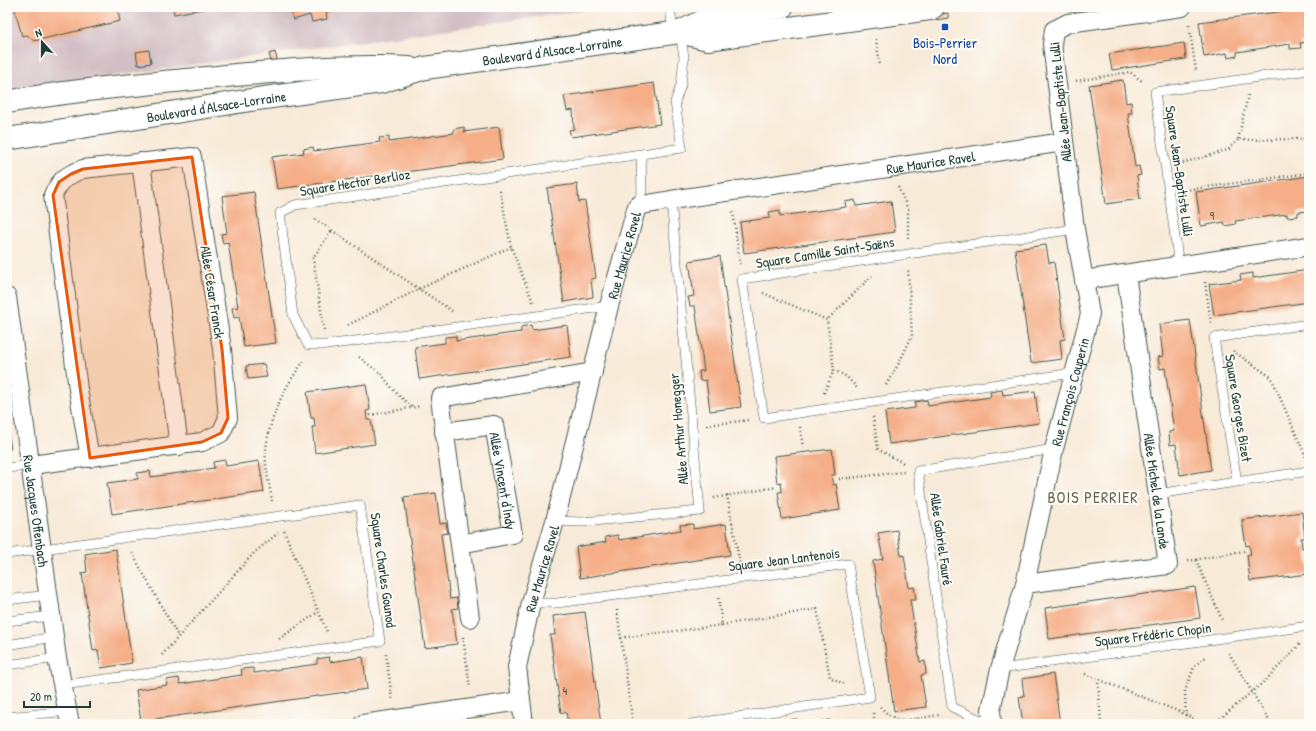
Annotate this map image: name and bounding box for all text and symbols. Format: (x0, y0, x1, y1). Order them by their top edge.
north arrow (22, 22, 62, 62)
marker: Bois-Perrier Nord (940, 22, 950, 32)
text: N (33, 25, 44, 40)
street label: Boulevard d'Alsace-Lorraine (481, 31, 624, 69)
place label: Bois-Perrier Nord (913, 33, 978, 68)
street label: Allée Jean-Baptiste Lulli (1044, 41, 1077, 163)
street label: Boulevard d'Alsace-Lorraine (145, 86, 288, 126)
street label: Square Jean-Baptiste Lulli (1160, 104, 1199, 238)
street label: Rue Maurice Ravel (885, 146, 977, 178)
street label: Square Hector Berlioz (299, 164, 412, 201)
house number: 9 (1210, 207, 1215, 224)
street label: Rue Maurice Ravel (602, 209, 645, 301)
street label: Square Camille Saint-Saëns (754, 232, 896, 273)
street label: Allée César Franck (196, 244, 230, 340)
street label: Rue François Couperin (1046, 335, 1093, 448)
street label: Square Georges Bizet (1220, 353, 1257, 463)
street label: Allée Arthur Honegger (664, 372, 693, 486)
street label: Allée Vincent d'Indy (486, 430, 522, 531)
street label: Allée Michel de la Lande (1139, 432, 1175, 551)
street label: Rue Jacques Offenbach (19, 454, 54, 568)
district label: BOIS PERRIER (1047, 486, 1139, 508)
street label: Allée Gabriel Fauré (926, 491, 958, 587)
street label: Square Charles Gounod (366, 511, 402, 629)
street label: Rue Maurice Ravel (520, 522, 563, 614)
street label: Square Jean Lantenois (727, 543, 841, 576)
street label: Square Frédéric Chopin (1094, 617, 1212, 652)
house number: 4 (563, 682, 568, 699)
scale bar (24, 683, 90, 709)
text: 20 m (30, 688, 52, 705)

